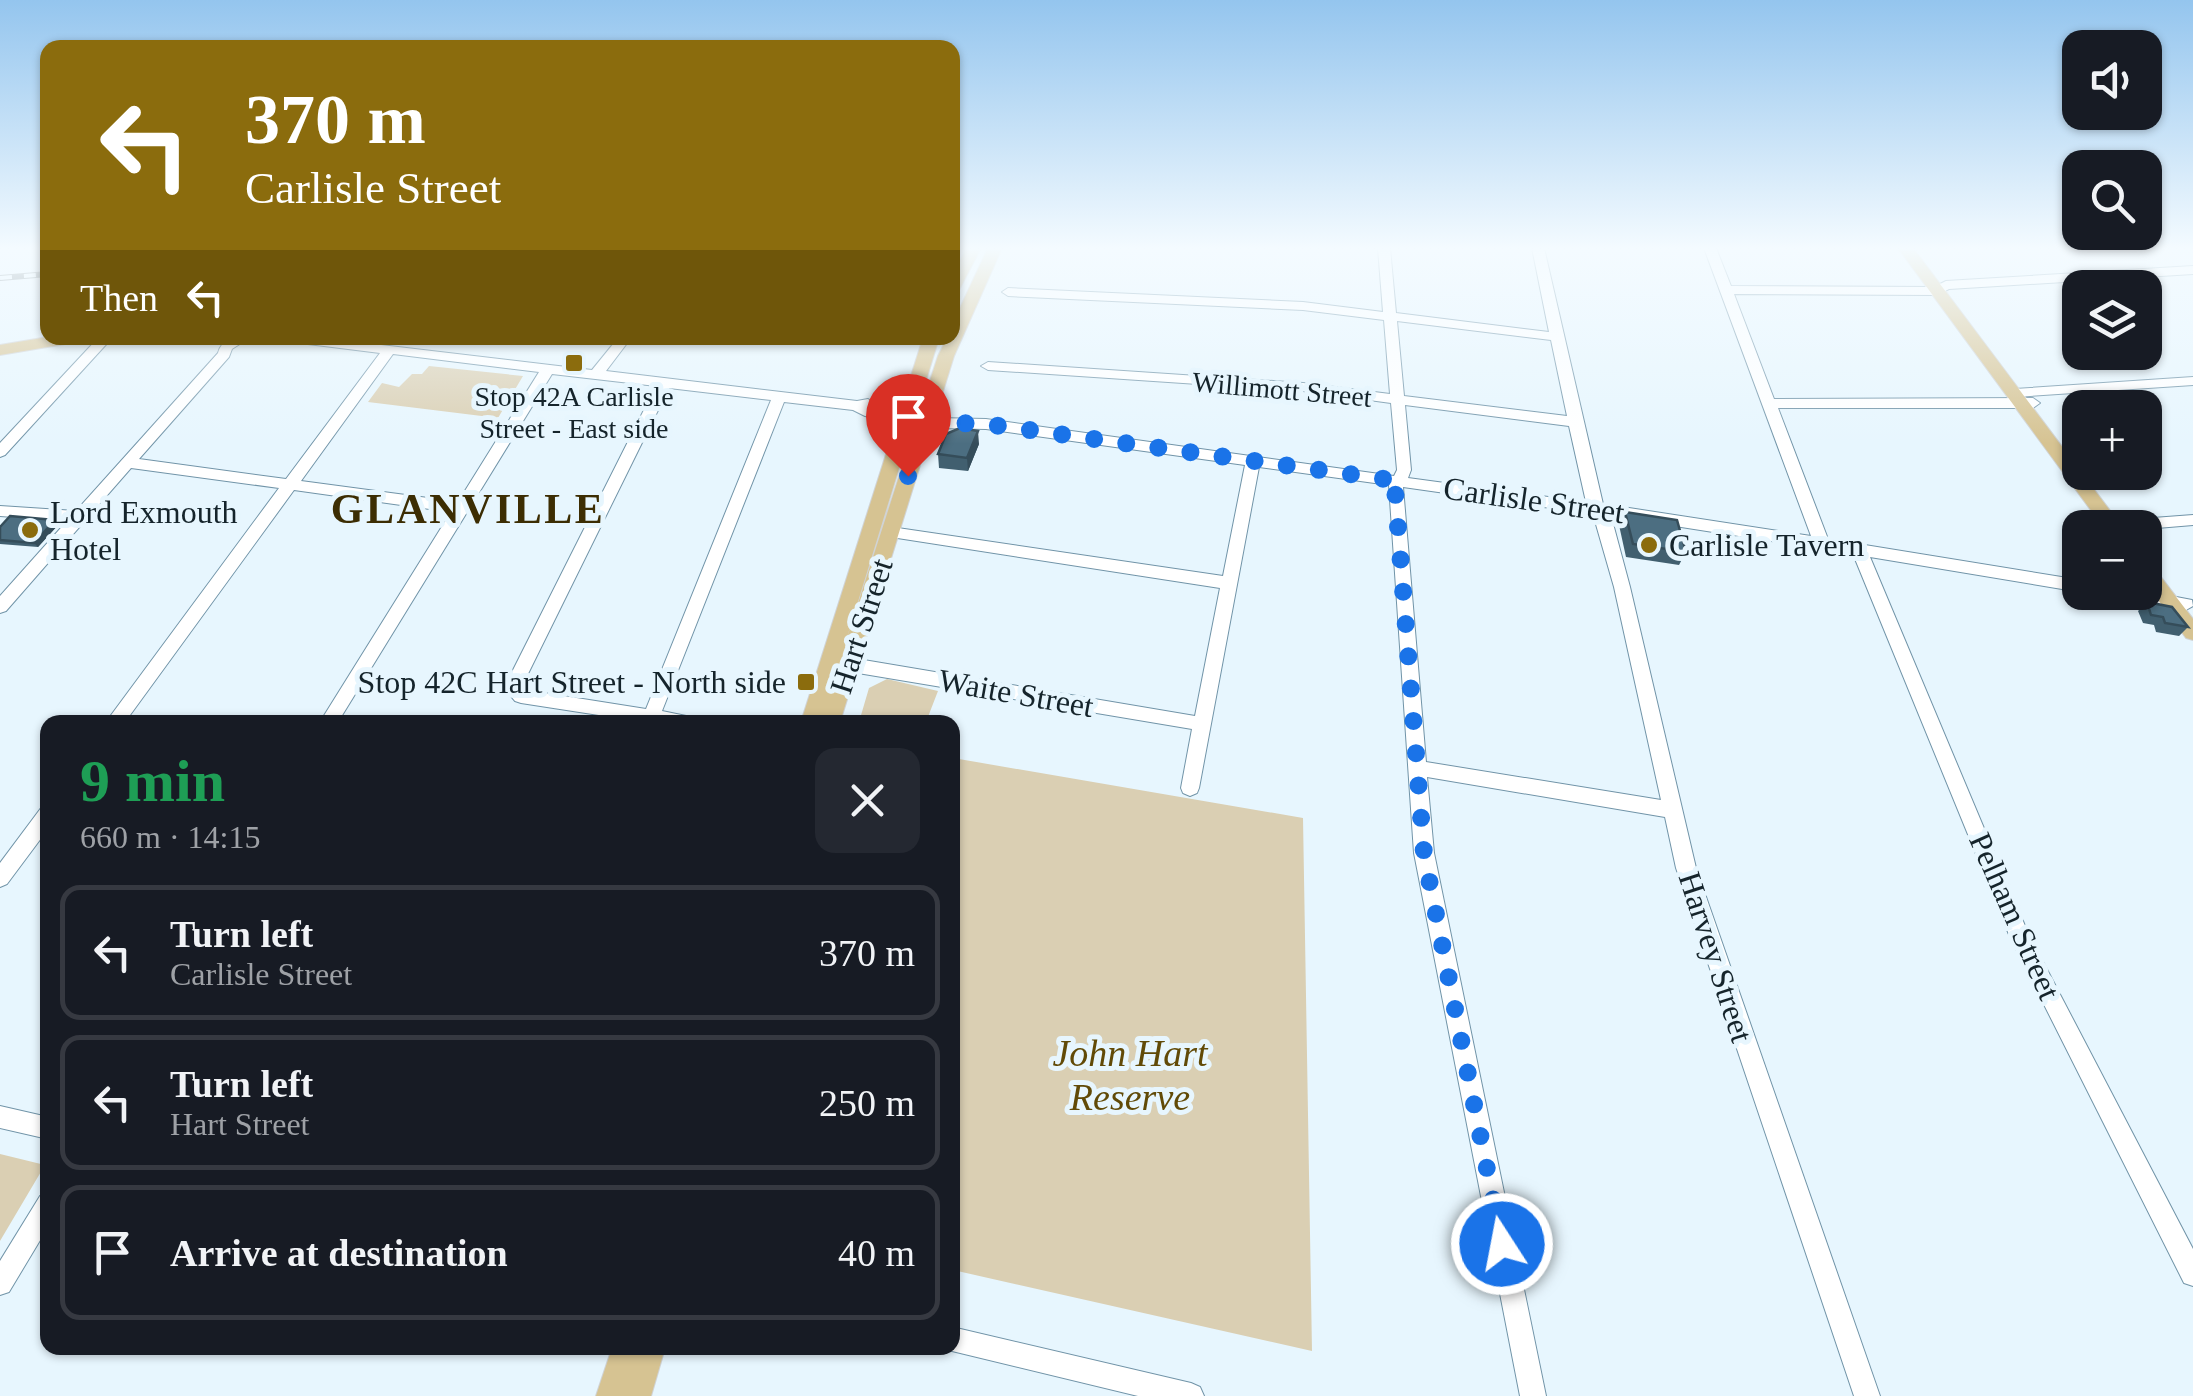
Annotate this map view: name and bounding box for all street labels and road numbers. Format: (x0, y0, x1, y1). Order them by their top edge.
street label: Willimott Street (1191, 366, 1373, 413)
street label: Carlisle Street (1441, 469, 1627, 531)
street label: Hart Street (822, 554, 900, 698)
street label: Waite Street (936, 662, 1096, 724)
street label: Pelham Street (1962, 827, 2068, 1005)
street label: Harvey Street (1672, 867, 1760, 1047)

